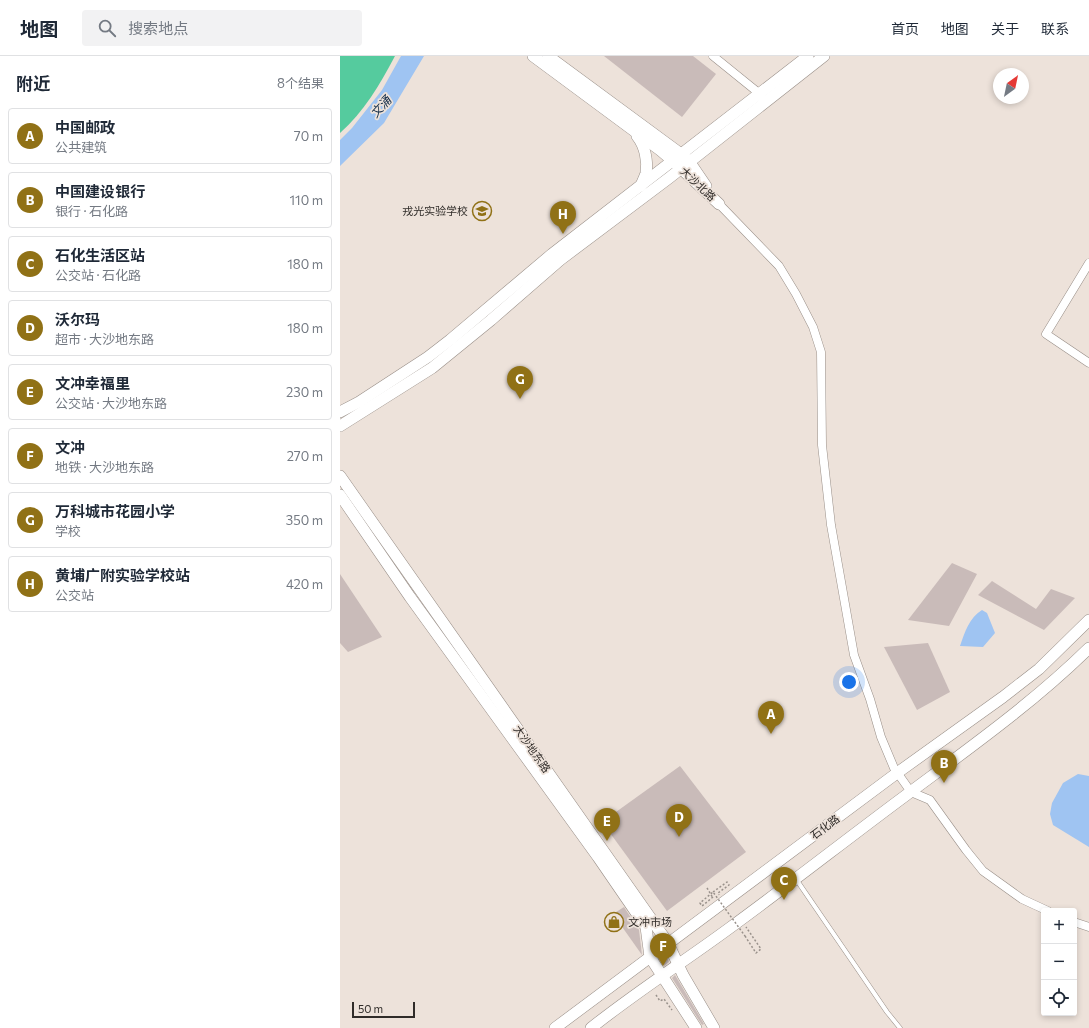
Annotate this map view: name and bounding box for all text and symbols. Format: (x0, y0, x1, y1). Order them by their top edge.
search box (82, 10, 362, 46)
text: 地图 (20, 17, 58, 40)
icon: search (96, 17, 118, 39)
text: 搜索地点 (128, 19, 188, 37)
text: 首页 (891, 20, 919, 37)
text: 地图 (941, 20, 969, 37)
text: 关于 (991, 20, 1019, 37)
text: 联系 (1041, 20, 1069, 37)
north arrow (993, 68, 1029, 104)
text: 附近 (16, 73, 50, 94)
text: 8个结果 (277, 75, 324, 91)
water label: 文涌 (367, 91, 395, 120)
text: 中国邮政 (55, 118, 115, 136)
text: A (25, 128, 35, 144)
text: 70 m (294, 128, 323, 144)
text: 公共建筑 (55, 139, 107, 155)
street label: 大沙北路 (678, 164, 719, 203)
text: 中国建设银行 (55, 182, 145, 200)
text: B (26, 192, 34, 208)
text: 110 m (290, 192, 323, 208)
school or university icon: 戎光实验学校 (471, 200, 493, 222)
pin: H (550, 201, 576, 234)
text: 银行 · 石化路 (55, 203, 128, 219)
place label: 戎光实验学校 (402, 204, 468, 217)
text: 石化生活区站 (55, 246, 145, 264)
text: C (26, 256, 34, 272)
text: 180 m (287, 256, 323, 272)
text: 公交站 · 石化路 (55, 267, 141, 283)
text: 沃尔玛 (55, 310, 100, 328)
text: D (25, 320, 35, 336)
text: 180 m (287, 320, 323, 336)
text: 超市 · 大沙地东路 (55, 331, 154, 347)
pin: G (507, 366, 533, 399)
text: 文冲幸福里 (55, 374, 130, 392)
text: E (26, 384, 34, 400)
text: 230 m (286, 384, 323, 400)
text: 公交站 · 大沙地东路 (55, 395, 167, 411)
text: 文冲 (55, 438, 85, 456)
text: F (26, 448, 34, 464)
text: 270 m (287, 448, 323, 464)
text: 地铁 · 大沙地东路 (55, 459, 154, 475)
text: 万科城市花园小学 (55, 502, 175, 520)
text: G (25, 512, 35, 528)
text: 350 m (286, 512, 323, 528)
text: 学校 (55, 523, 81, 539)
text: 黄埔广附实验学校站 (55, 566, 190, 584)
text: H (25, 576, 35, 592)
text: 420 m (286, 576, 323, 592)
text: 公交站 (55, 587, 94, 603)
your location (839, 672, 859, 692)
pin: A (758, 701, 784, 734)
street label: 大沙地东路 (511, 722, 554, 775)
pin: B (931, 750, 957, 783)
pin: D (666, 804, 692, 837)
pin: E (594, 808, 620, 841)
street label: 石化路 (808, 811, 842, 842)
pin: C (771, 867, 797, 900)
map controls (1041, 908, 1077, 1016)
button: + (1041, 908, 1077, 944)
shop icon: 文冲市场 (603, 911, 625, 933)
place label: 文冲市场 (628, 915, 672, 928)
pin: F (650, 933, 676, 966)
button: − (1041, 944, 1077, 980)
button: locate (1041, 980, 1077, 1016)
scale bar (352, 1000, 415, 1019)
text: 50 m (358, 1002, 383, 1015)

